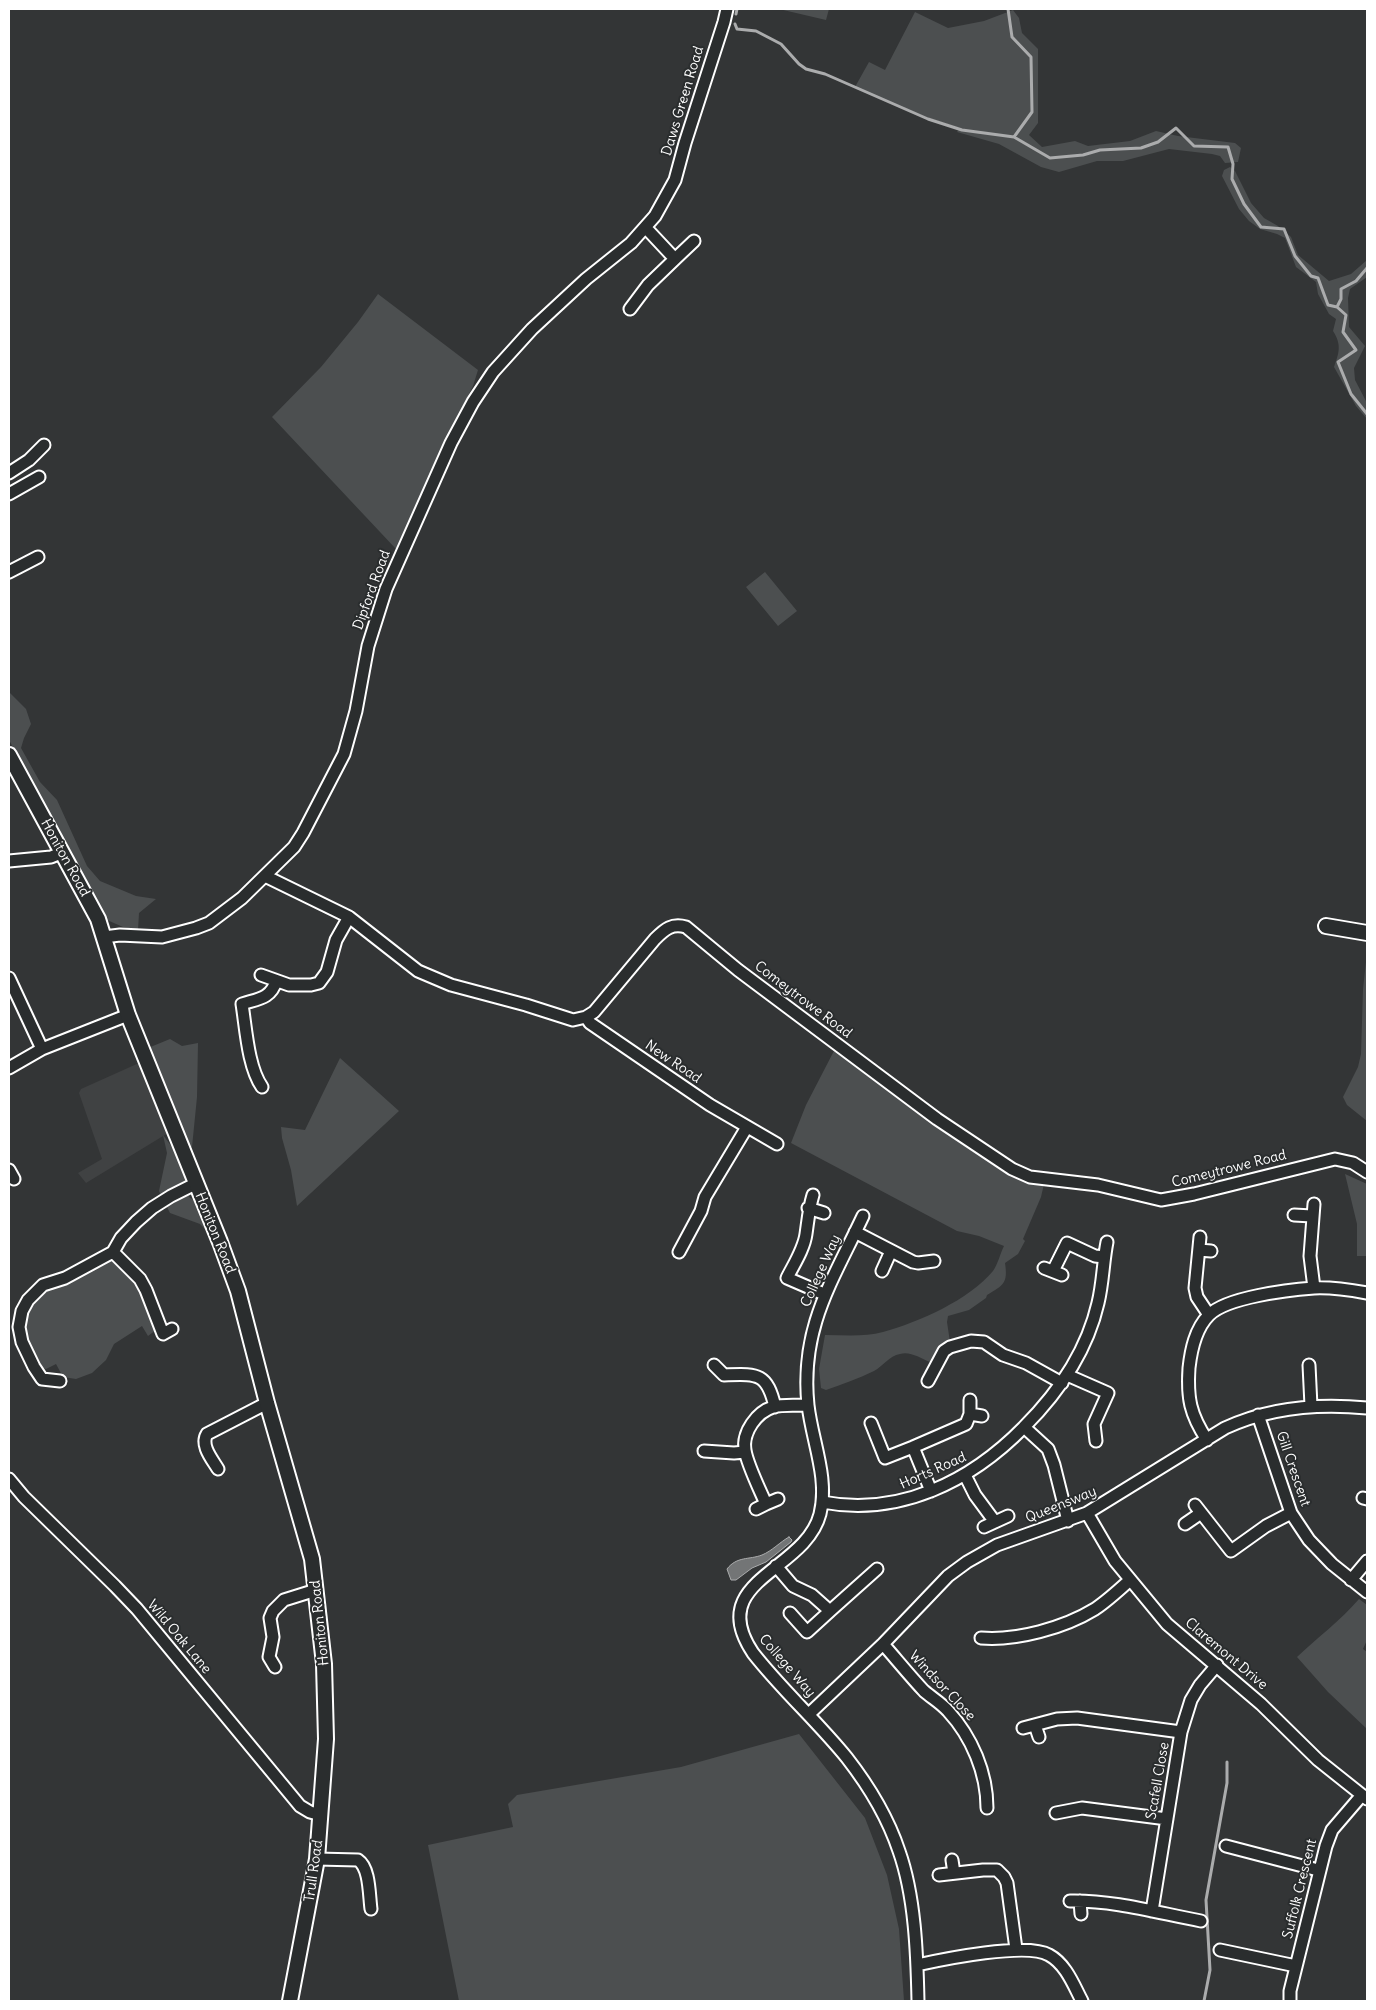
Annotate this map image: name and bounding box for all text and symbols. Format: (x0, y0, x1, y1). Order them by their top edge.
street label: Daws Green Road (658, 44, 708, 158)
street label: Dipford Road (350, 548, 394, 632)
street label: Honiton Road (37, 816, 93, 900)
street label: Comeytrowe Road (751, 958, 855, 1042)
street label: New Road (642, 1037, 704, 1087)
street label: Comeytrowe Road (1170, 1147, 1288, 1191)
street label: Honiton Road (191, 1190, 239, 1276)
street label: College Way (798, 1232, 844, 1310)
street label: Gill Crescent (1272, 1429, 1314, 1509)
street label: Horts Road (897, 1449, 969, 1493)
street label: Queensway (1023, 1483, 1099, 1527)
street label: Honiton Road (307, 1579, 333, 1667)
street label: Wild Oak Lane (143, 1597, 215, 1677)
street label: Claremont Drive (1181, 1615, 1271, 1693)
street label: College Way (755, 1631, 819, 1701)
street label: Windsor Close (905, 1648, 979, 1724)
street label: Scafell Close (1143, 1741, 1173, 1821)
street label: Suffolk Crescent (1280, 1838, 1320, 1940)
street label: Trull Road (301, 1839, 327, 1903)

